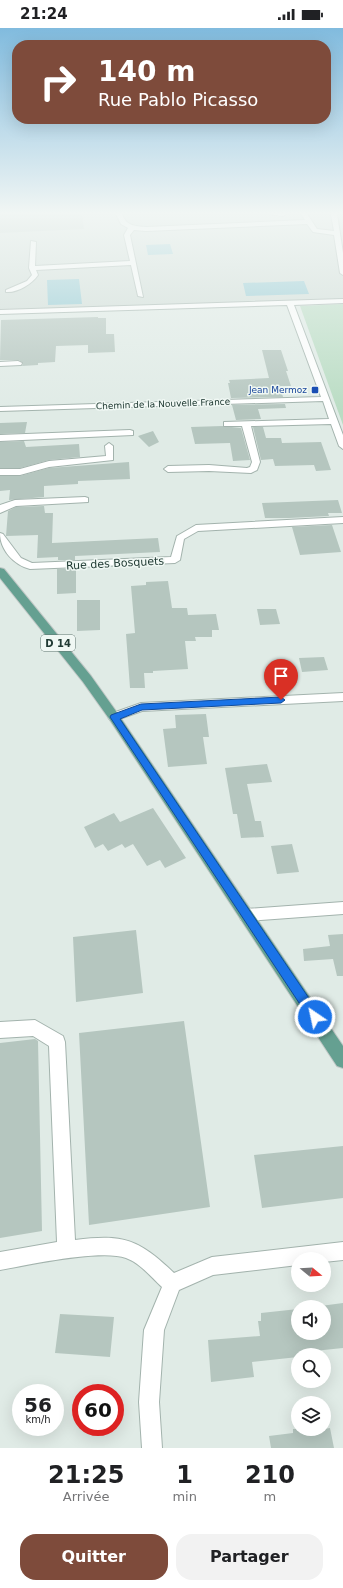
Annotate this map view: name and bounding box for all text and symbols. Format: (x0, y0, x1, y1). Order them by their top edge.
text: 21:24 (20, 5, 68, 23)
text: 140 m (98, 55, 195, 88)
icon: right (32, 56, 84, 108)
text: Rue Pablo Picasso (98, 89, 258, 110)
place label: Jean Mermoz (248, 385, 307, 395)
marker: Jean Mermoz (310, 385, 320, 395)
street label: Chemin de la Nouvelle France (96, 397, 231, 411)
street label: Rue des Bosquets (66, 554, 165, 573)
road number: D 14 (41, 635, 75, 651)
pin (264, 659, 298, 700)
icon: arrive (270, 665, 292, 687)
position arrow (294, 996, 336, 1038)
north arrow (291, 1252, 331, 1292)
map controls (291, 1252, 331, 1436)
button: sound (291, 1300, 331, 1340)
button: search (291, 1348, 331, 1388)
speed limit sign: 60 (72, 1384, 124, 1436)
text: 56 (24, 1393, 52, 1417)
button: layers (291, 1396, 331, 1436)
text: km/h (25, 1414, 51, 1425)
text: 21:25 (48, 1461, 124, 1489)
text: 1 (176, 1461, 193, 1489)
text: 210 (245, 1461, 295, 1489)
text: Arrivée (63, 1489, 110, 1504)
text: min (172, 1489, 197, 1504)
text: m (264, 1489, 276, 1504)
button: Quitter (20, 1534, 168, 1580)
button: Partager (176, 1534, 323, 1580)

